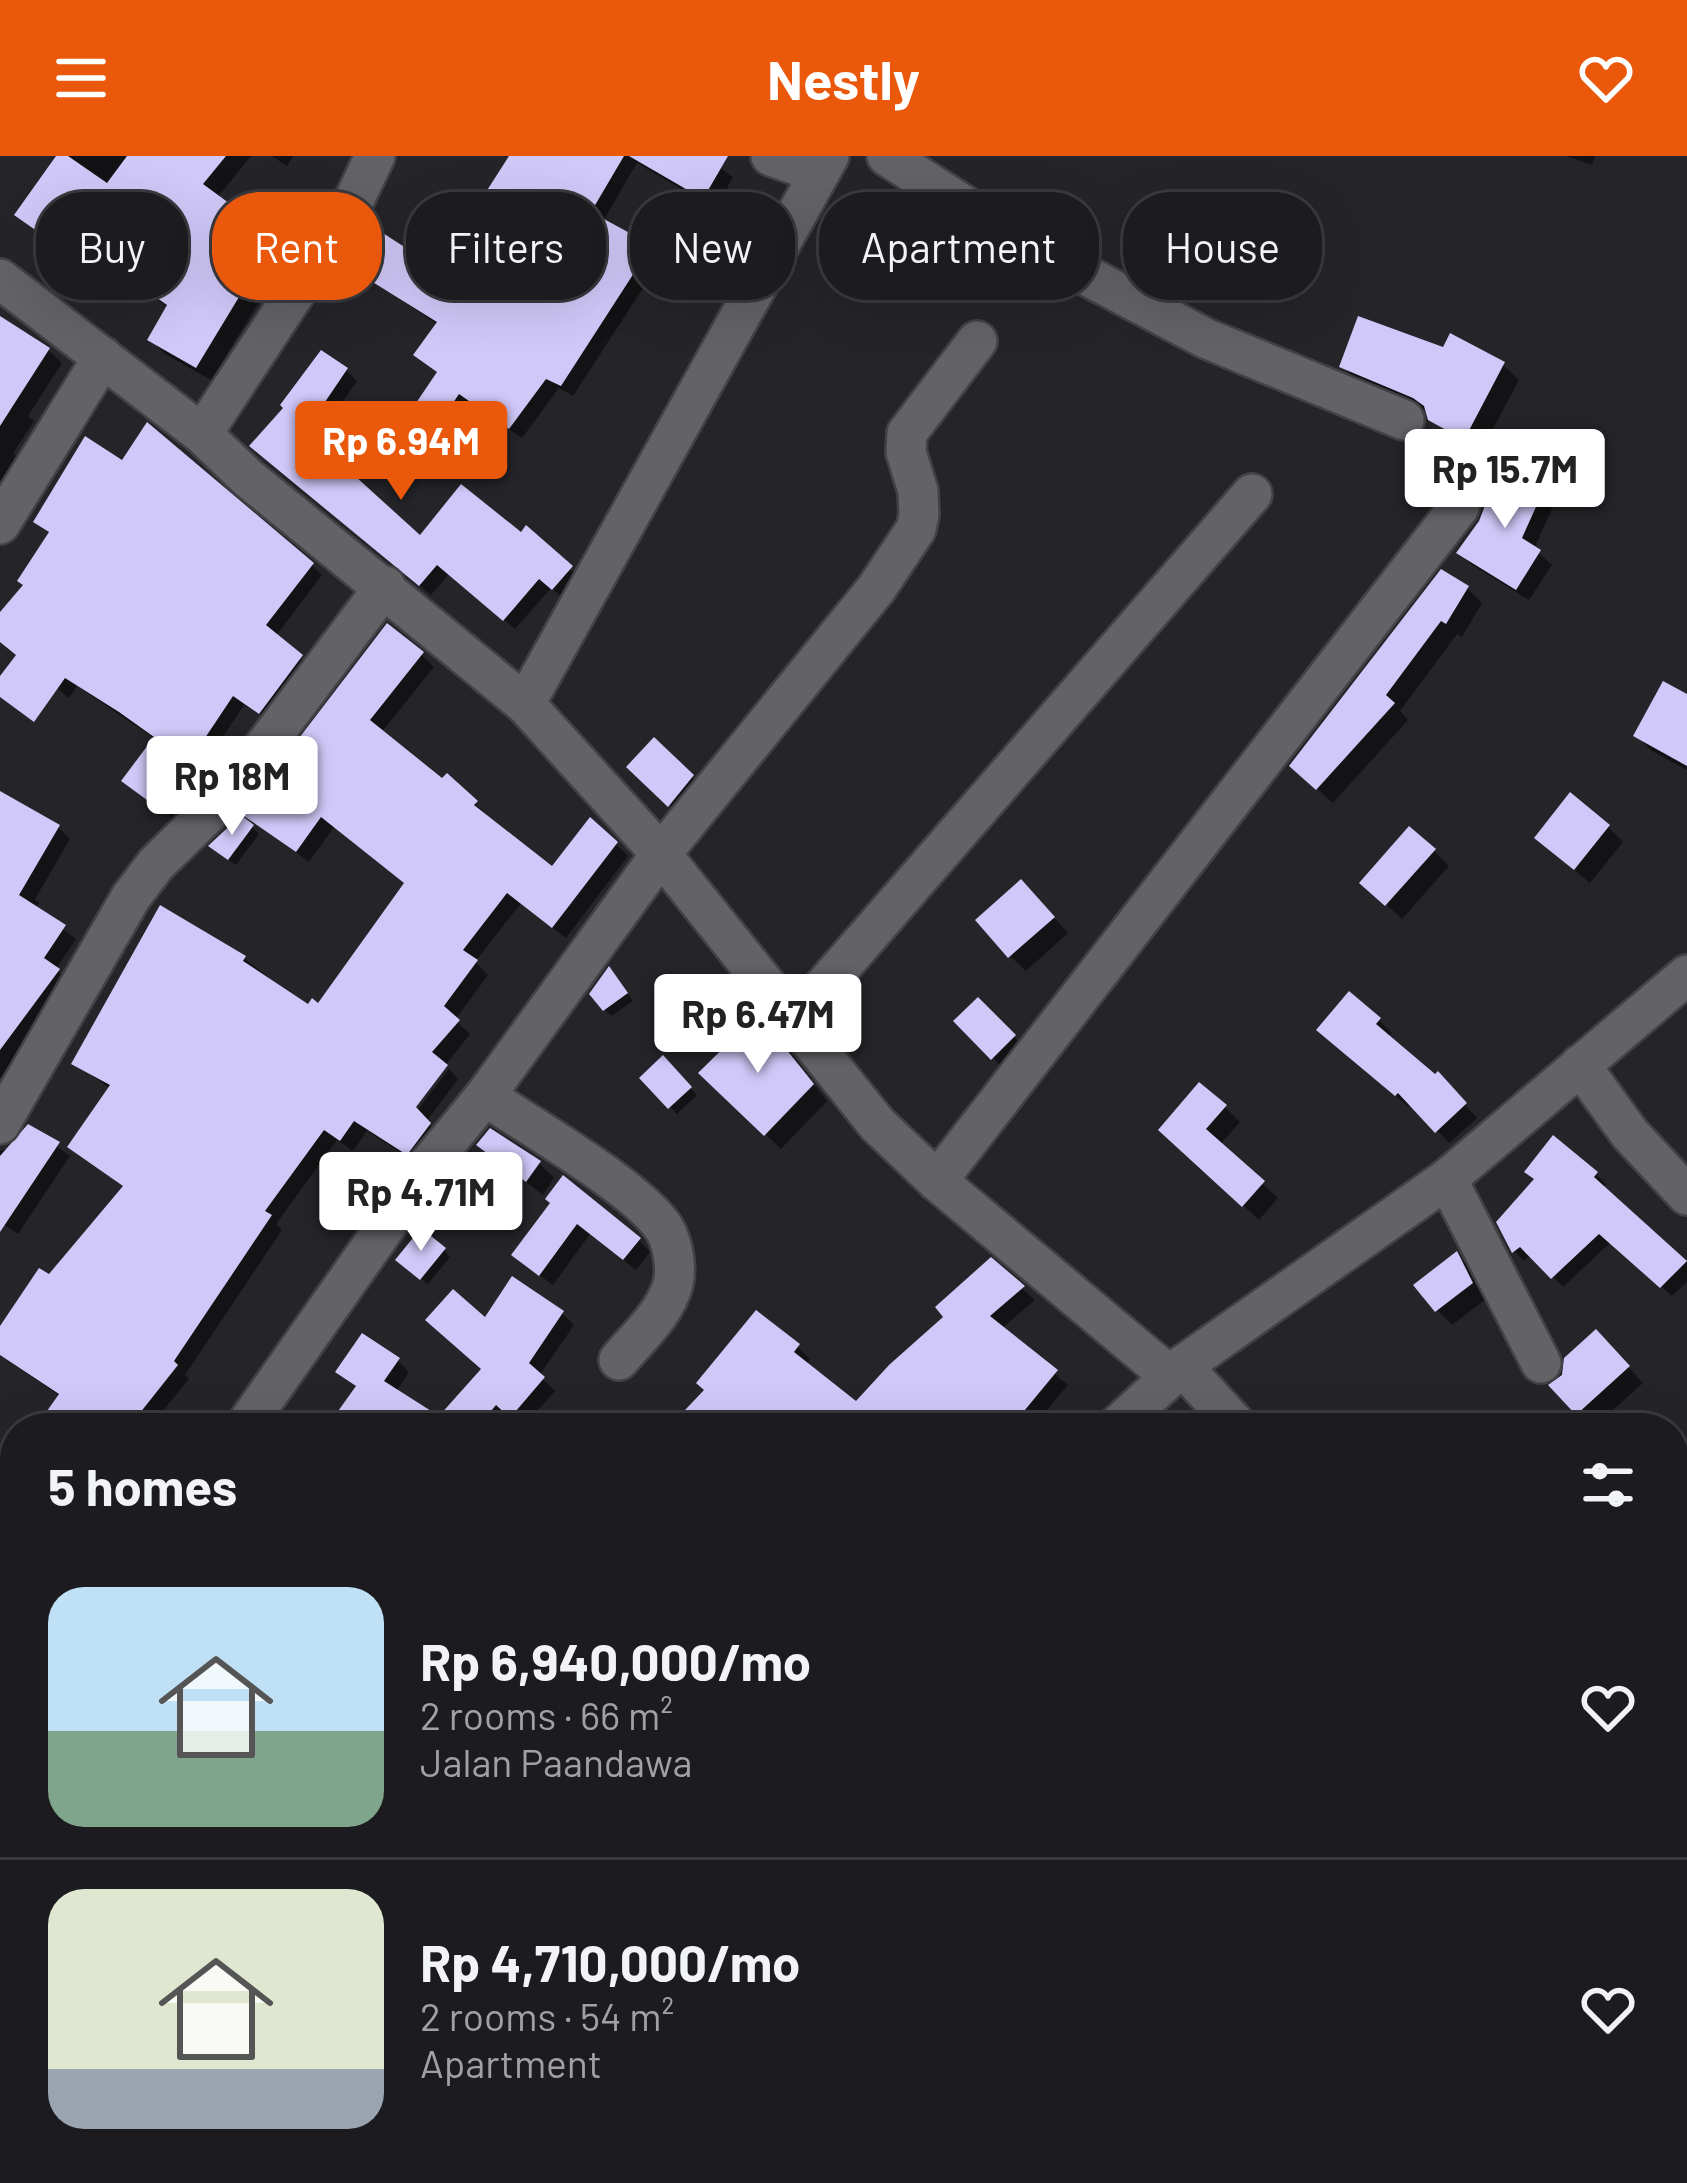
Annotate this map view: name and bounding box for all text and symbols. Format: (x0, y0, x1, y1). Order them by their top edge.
icon: menu (48, 45, 114, 111)
icon: heart (1573, 45, 1639, 111)
text: Nestly (767, 46, 920, 111)
chip: Buy (36, 192, 188, 300)
chip: Rent (212, 192, 382, 300)
chip: Filters (406, 192, 606, 300)
chip: New (630, 192, 795, 300)
chip: Apartment (819, 192, 1099, 300)
chip: House (1123, 192, 1322, 300)
pin: Rp 6.94M (277, 401, 525, 503)
text: Rp 6.94M (322, 416, 480, 463)
pin: Rp 15.7M (1381, 429, 1629, 531)
text: Rp 15.7M (1432, 444, 1578, 491)
pin: Rp 18M (134, 736, 330, 838)
text: Rp 18M (174, 751, 290, 798)
pin: Rp 6.47M (634, 974, 882, 1076)
text: Rp 6.47M (681, 989, 835, 1036)
pin: Rp 4.71M (297, 1152, 545, 1254)
text: Rp 4.71M (346, 1167, 496, 1214)
icon: filters (1575, 1452, 1641, 1518)
text: 5 homes (48, 1455, 237, 1516)
text: Rp 6,940,000/mo (420, 1630, 811, 1691)
icon: home (144, 1635, 288, 1779)
icon: heart (1575, 1674, 1641, 1740)
text: 2 rooms · 66 m² (420, 1691, 673, 1738)
text: Jalan Paandawa (420, 1738, 692, 1785)
text: Rp 4,710,000/mo (420, 1931, 801, 1992)
icon: home (144, 1937, 288, 2081)
icon: heart (1575, 1976, 1641, 2042)
text: 2 rooms · 54 m² (420, 1992, 674, 2039)
text: Apartment (420, 2039, 602, 2086)

